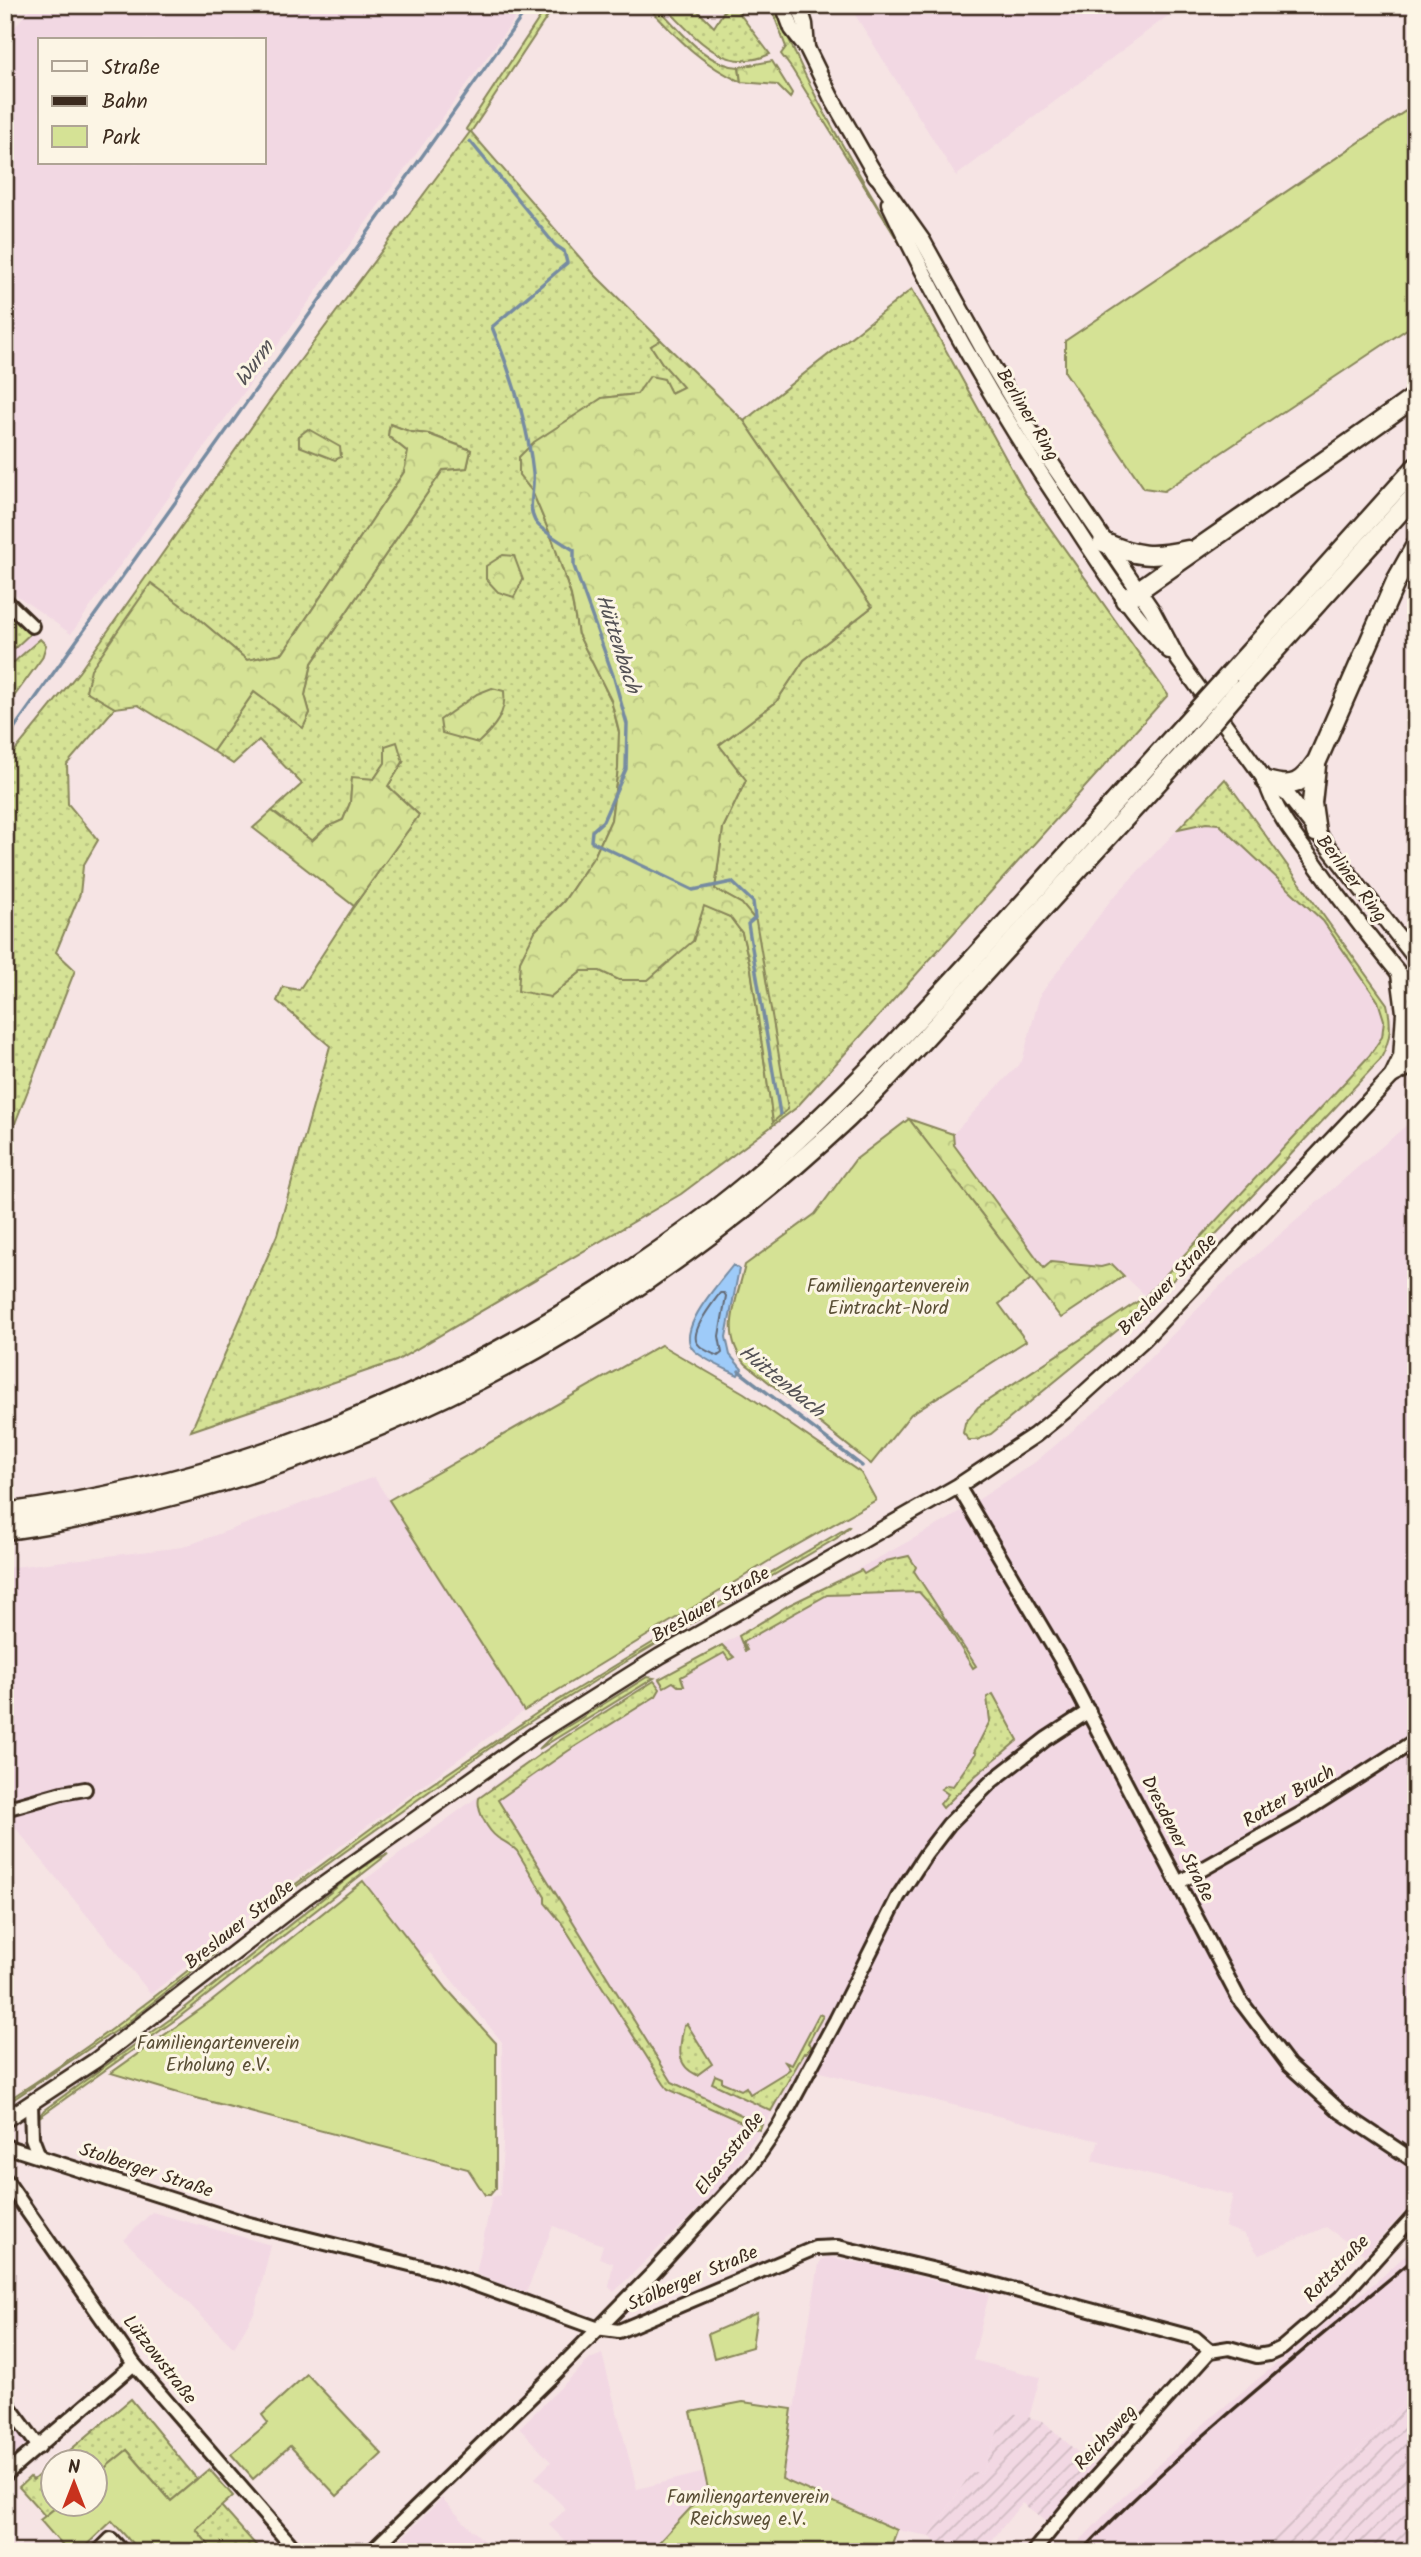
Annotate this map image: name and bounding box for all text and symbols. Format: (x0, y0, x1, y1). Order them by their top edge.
legend (38, 38, 266, 164)
text: Straße (102, 52, 160, 85)
text: Bahn (102, 86, 148, 119)
text: Park (102, 122, 140, 155)
water label: Wurm (227, 332, 284, 394)
street label: Berliner Ring (987, 363, 1067, 467)
water label: Hüttenbach (585, 590, 649, 699)
street label: Berliner Ring (1308, 829, 1394, 929)
street label: Breslauer Straße (1111, 1227, 1225, 1343)
park label: Familiengartenverein Eintracht-Nord (807, 1272, 969, 1324)
water label: Hüttenbach (731, 1337, 833, 1428)
street label: Breslauer Straße (646, 1559, 776, 1651)
street label: Rotter Bruch (1237, 1758, 1341, 1836)
street label: Dresdener Straße (1132, 1771, 1222, 1908)
street label: Breslauer Straße (179, 1872, 302, 1978)
park label: Familiengartenverein Erholung e.V. (137, 2029, 299, 2081)
street label: Elsassstraße (688, 2105, 773, 2202)
street label: Stolberger Straße (75, 2135, 217, 2207)
street label: Rottstraße (1297, 2228, 1378, 2310)
street label: Stolberger Straße (623, 2238, 763, 2320)
street label: Lützowstraße (114, 2309, 204, 2412)
street label: Reichsweg (1067, 2398, 1145, 2478)
north arrow (38, 2448, 108, 2518)
text: N (68, 2453, 80, 2483)
park label: Familiengartenverein Reichsweg e.V. (667, 2483, 829, 2535)

